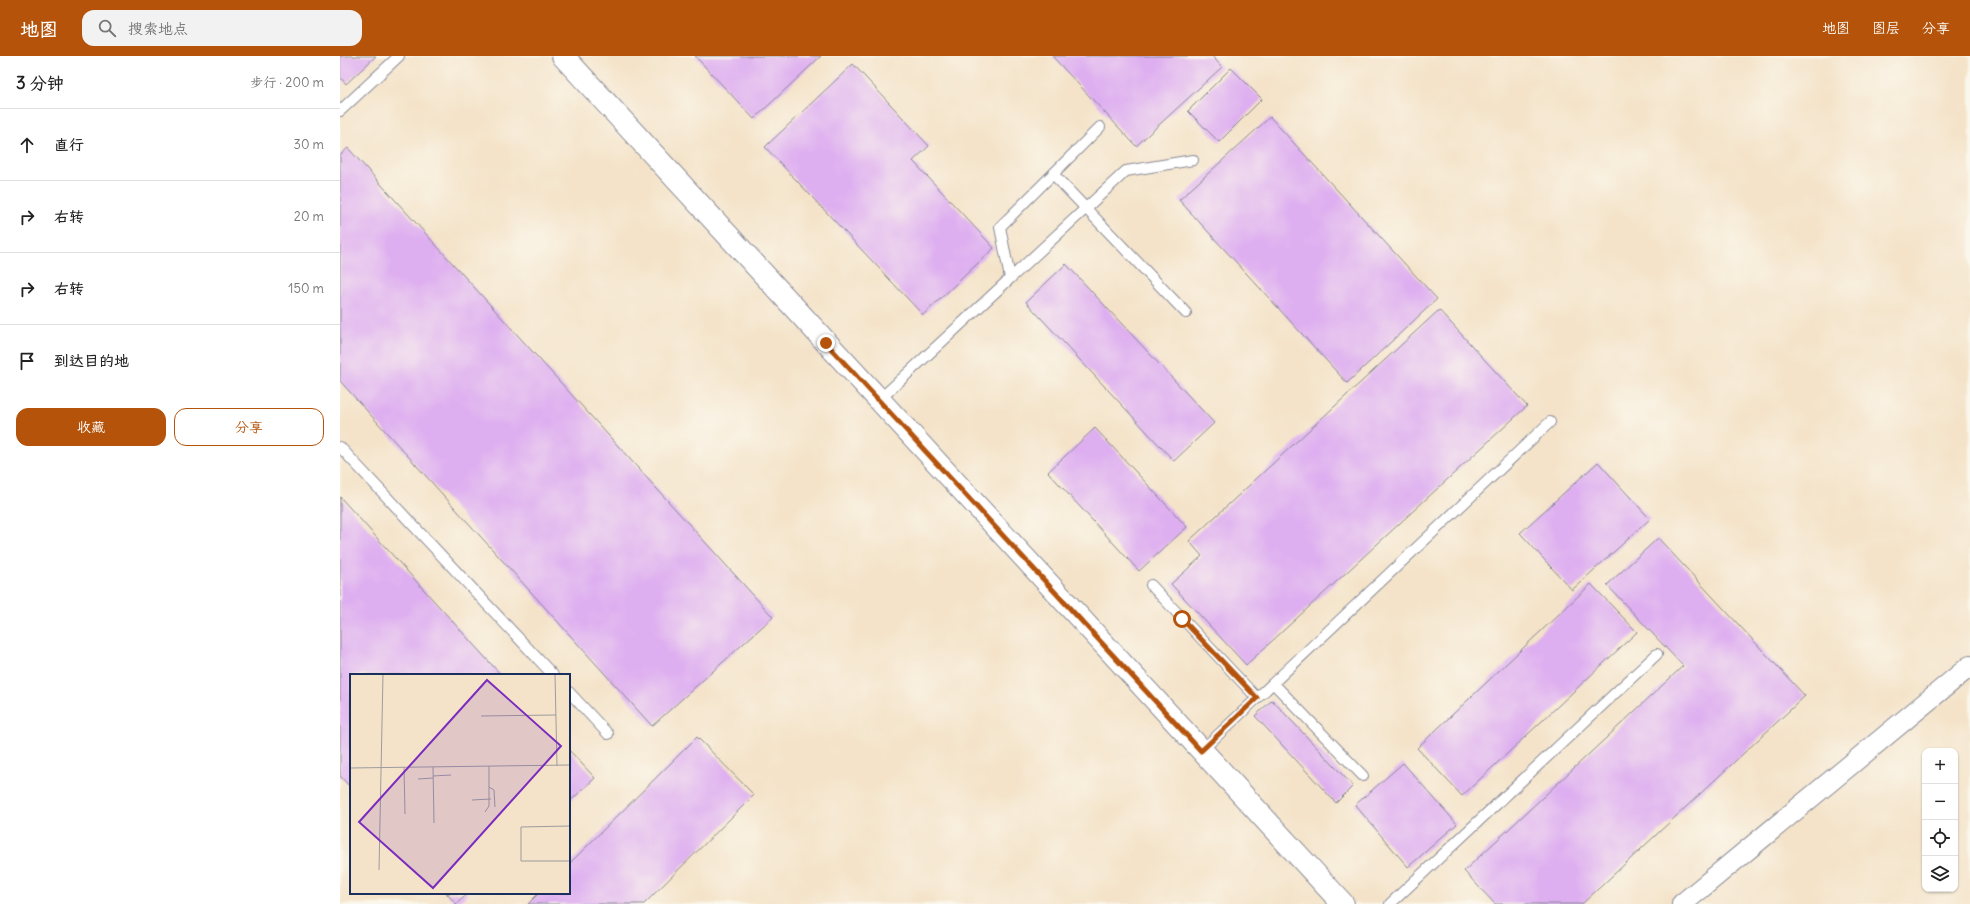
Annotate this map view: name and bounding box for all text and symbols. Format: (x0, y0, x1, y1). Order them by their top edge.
search box (82, 10, 362, 46)
text: 地图 (20, 17, 58, 41)
icon: search (96, 17, 118, 39)
text: 搜索地点 (128, 19, 188, 38)
text: 地图 (1822, 19, 1850, 37)
text: 图层 (1872, 19, 1900, 37)
text: 分享 (1922, 19, 1950, 37)
text: 3 分钟 (16, 72, 64, 94)
text: 步行 · 200 m (250, 74, 324, 91)
icon: ahead (16, 134, 38, 156)
text: 直行 (54, 135, 84, 154)
text: 30 m (294, 136, 324, 153)
icon: right (16, 206, 38, 228)
text: 右转 (54, 207, 84, 226)
text: 20 m (294, 208, 324, 225)
icon: right (16, 278, 38, 300)
text: 右转 (54, 279, 84, 298)
text: 150 m (288, 280, 324, 297)
route end (817, 334, 835, 352)
icon: arrive (16, 350, 38, 372)
text: 到达目的地 (54, 351, 129, 370)
button: 收藏 (16, 408, 166, 446)
button: 分享 (174, 408, 324, 446)
route start (1173, 610, 1191, 628)
inset map (350, 674, 570, 894)
map controls (1922, 748, 1958, 892)
button: + (1922, 748, 1958, 784)
button: − (1922, 784, 1958, 820)
button: locate (1922, 820, 1958, 856)
button: layers (1922, 856, 1958, 892)

